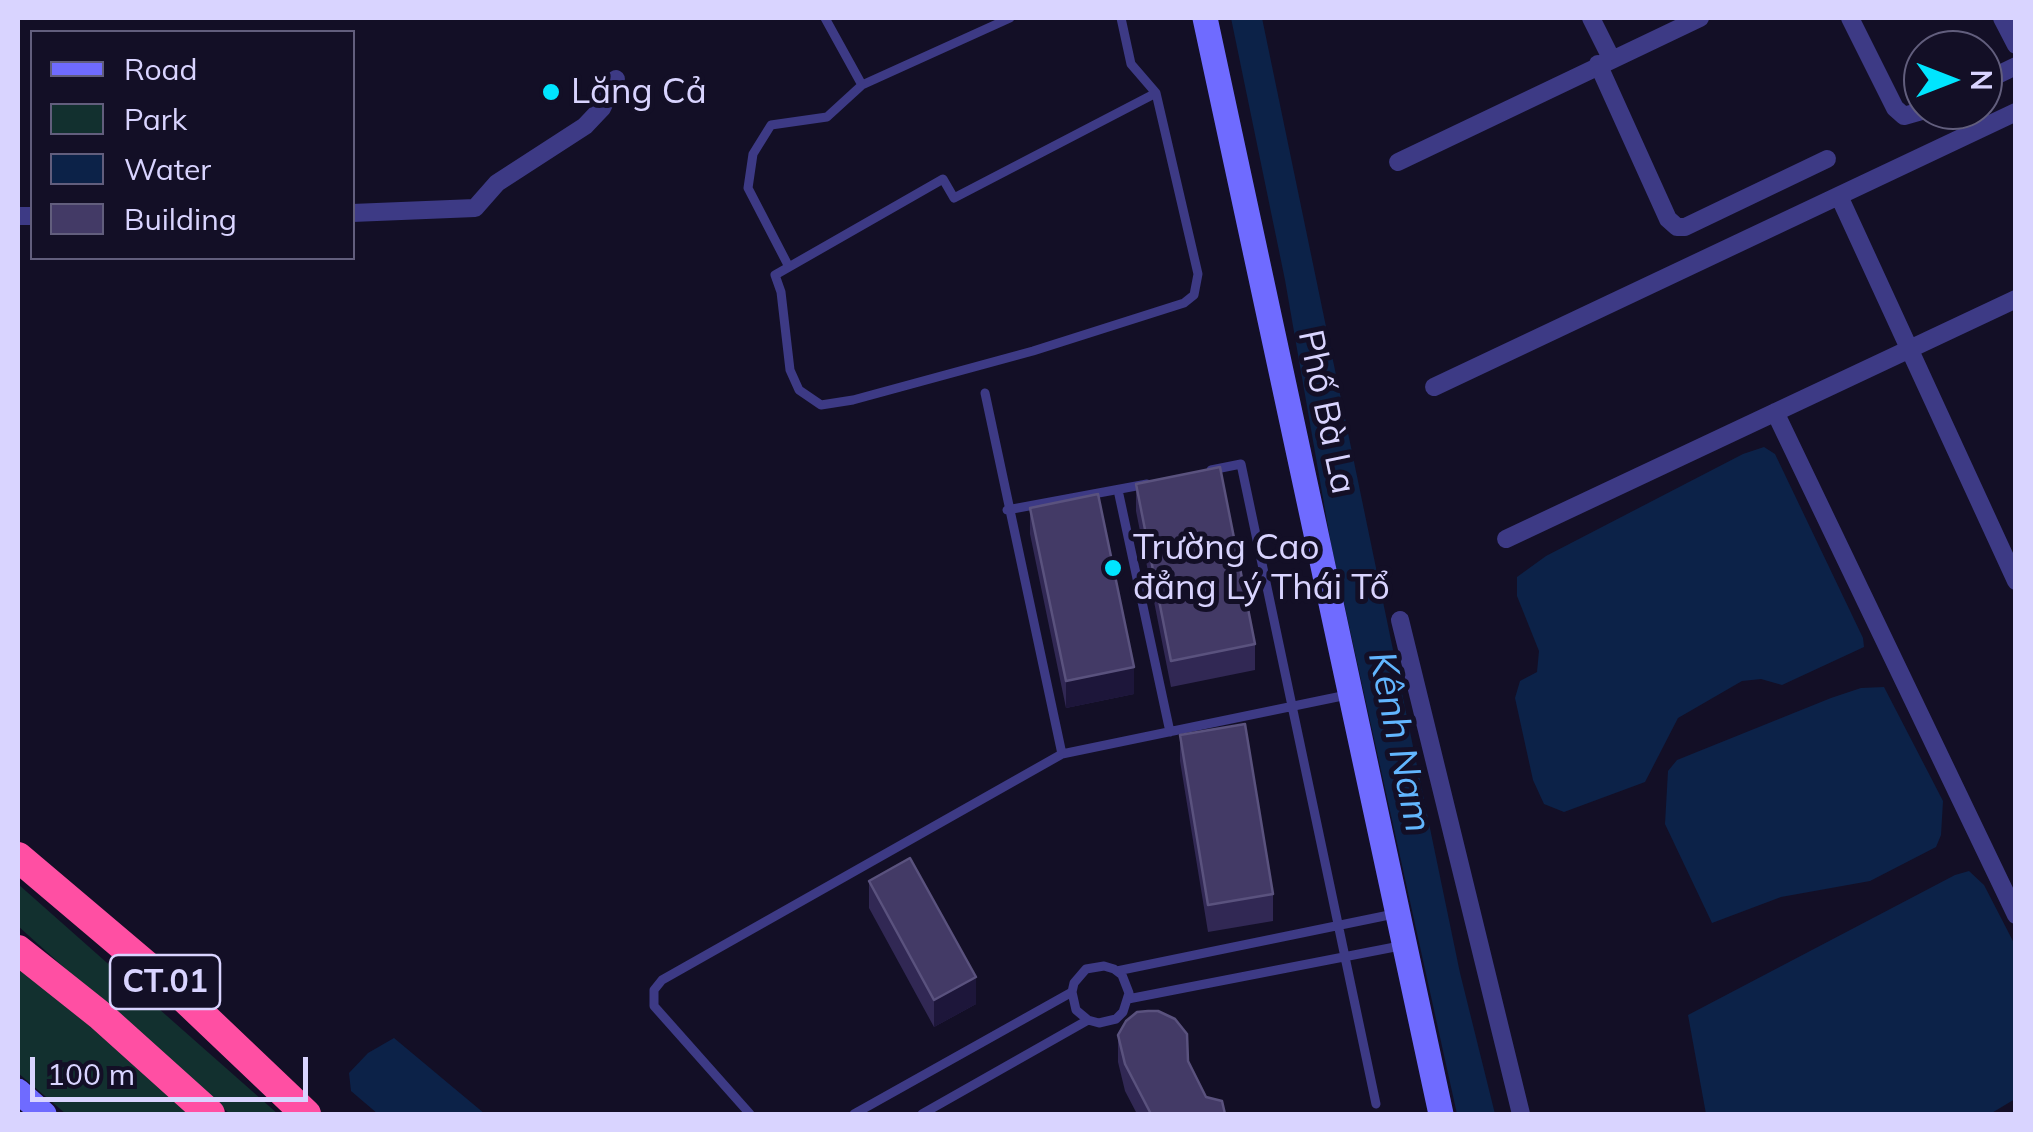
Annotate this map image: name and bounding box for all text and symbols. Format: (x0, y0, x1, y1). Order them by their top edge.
legend (30, 30, 355, 260)
north arrow (1903, 30, 2003, 130)
text: Road (124, 50, 198, 88)
text: N (1964, 69, 1999, 91)
place label: Lăng Cả (571, 71, 707, 113)
marker: Lăng Cả (540, 81, 562, 103)
text: Park (124, 100, 187, 138)
text: Water (124, 150, 211, 188)
text: Building (124, 200, 237, 238)
street label: Phố Bà La (1288, 326, 1364, 498)
place label: Trường Cao đẳng Lý Thái Tổ (1133, 527, 1390, 609)
marker: Trường Cao đẳng Lý Thái Tổ (1102, 557, 1124, 579)
water label: Kênh Nam (1358, 648, 1440, 836)
road number: CT.01 (110, 955, 220, 1009)
scale bar (35, 1037, 312, 1099)
text: 100 m (47, 1055, 135, 1093)

